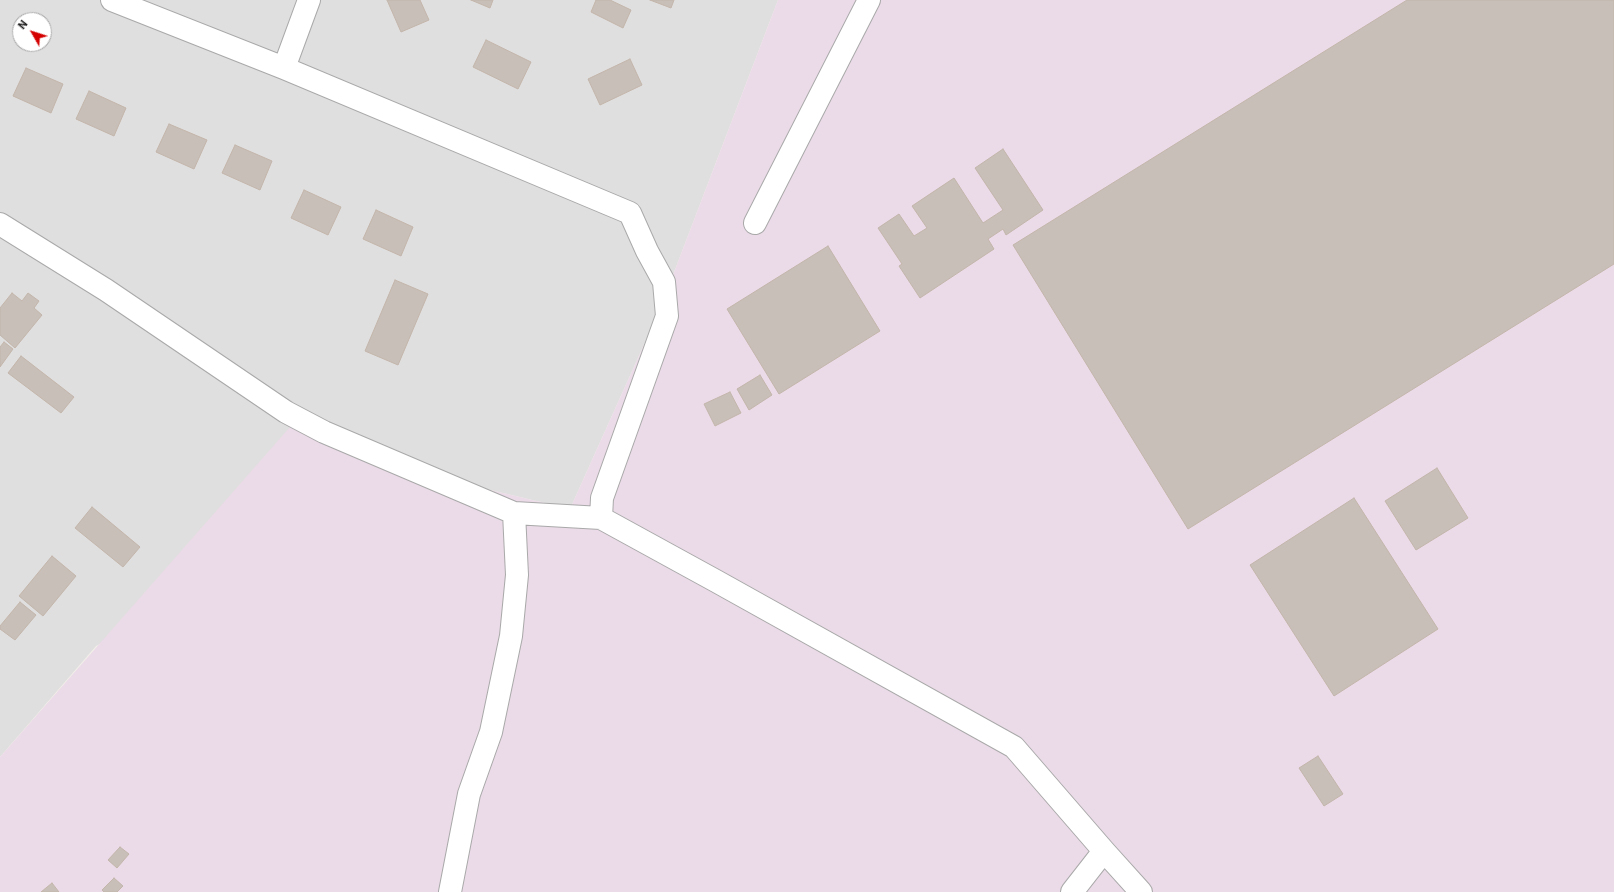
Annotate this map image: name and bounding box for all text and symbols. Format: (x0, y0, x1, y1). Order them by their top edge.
north arrow (12, 12, 52, 52)
text: N (16, 18, 31, 32)

